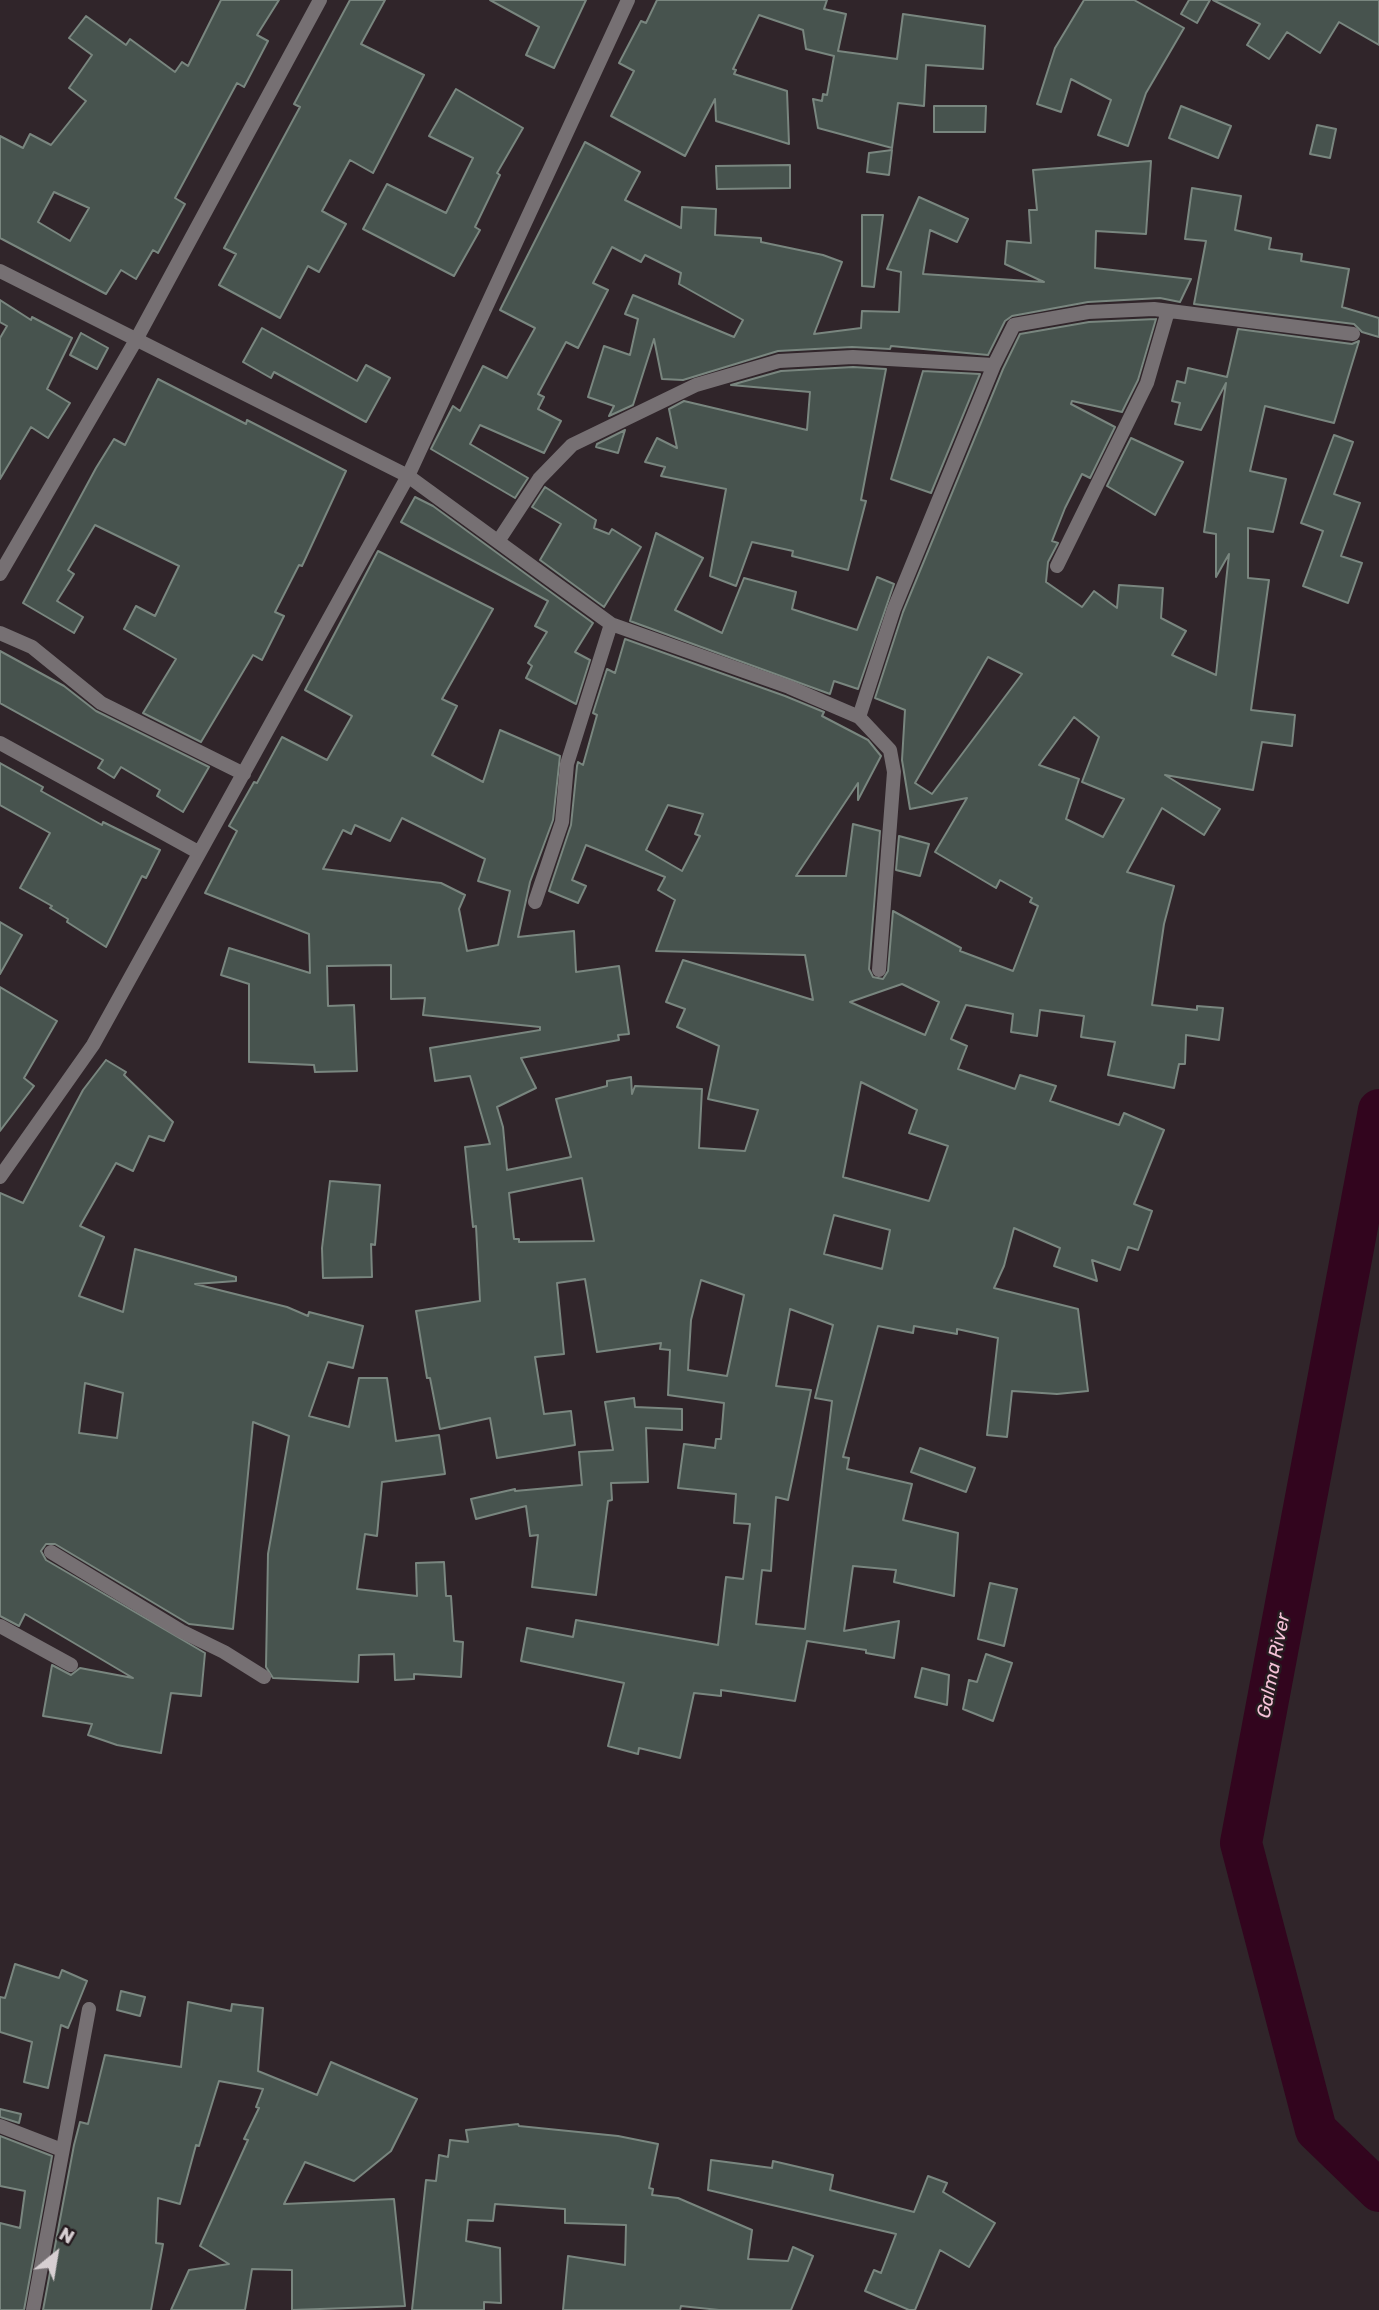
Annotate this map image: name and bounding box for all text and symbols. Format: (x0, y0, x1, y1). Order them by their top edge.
water label: Galma River (1253, 1612, 1295, 1720)
north arrow (21, 2219, 91, 2289)
text: N (55, 2222, 78, 2249)

